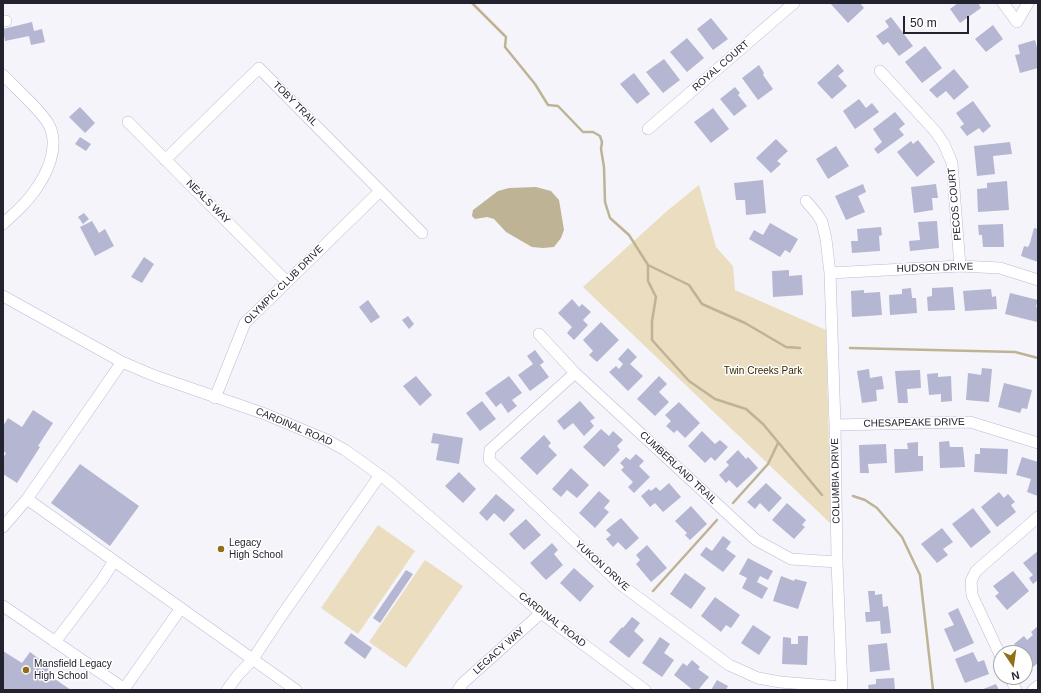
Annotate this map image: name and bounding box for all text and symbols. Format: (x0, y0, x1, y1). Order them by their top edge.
scale bar (905, 8, 971, 34)
text: 50 m (910, 16, 937, 30)
street label: ROYAL COURT (690, 38, 752, 94)
street label: TOBY TRAIL (270, 79, 320, 129)
street label: PECOS COURT (946, 167, 964, 241)
street label: NEALS WAY (184, 178, 232, 226)
street label: OLYMPIC CLUB DRIVE (242, 243, 326, 327)
street label: HUDSON DRIVE (896, 261, 974, 275)
park label: Twin Creeks Park (724, 365, 802, 377)
street label: CARDINAL ROAD (254, 405, 334, 449)
street label: CHESAPEAKE DRIVE (863, 416, 965, 430)
street label: CUMBERLAND TRAIL (637, 429, 719, 507)
street label: COLUMBIA DRIVE (829, 438, 843, 524)
place label: Legacy High School (229, 537, 283, 560)
street label: YUKON DRIVE (572, 538, 632, 594)
marker: Legacy High School (216, 544, 226, 554)
street label: CARDINAL ROAD (516, 590, 588, 650)
street label: LEGACY WAY (471, 625, 527, 677)
north arrow (993, 645, 1033, 685)
place label: Mansfield Legacy High School (34, 658, 112, 682)
marker: Mansfield Legacy High School (21, 665, 31, 675)
text: N (1010, 669, 1021, 682)

